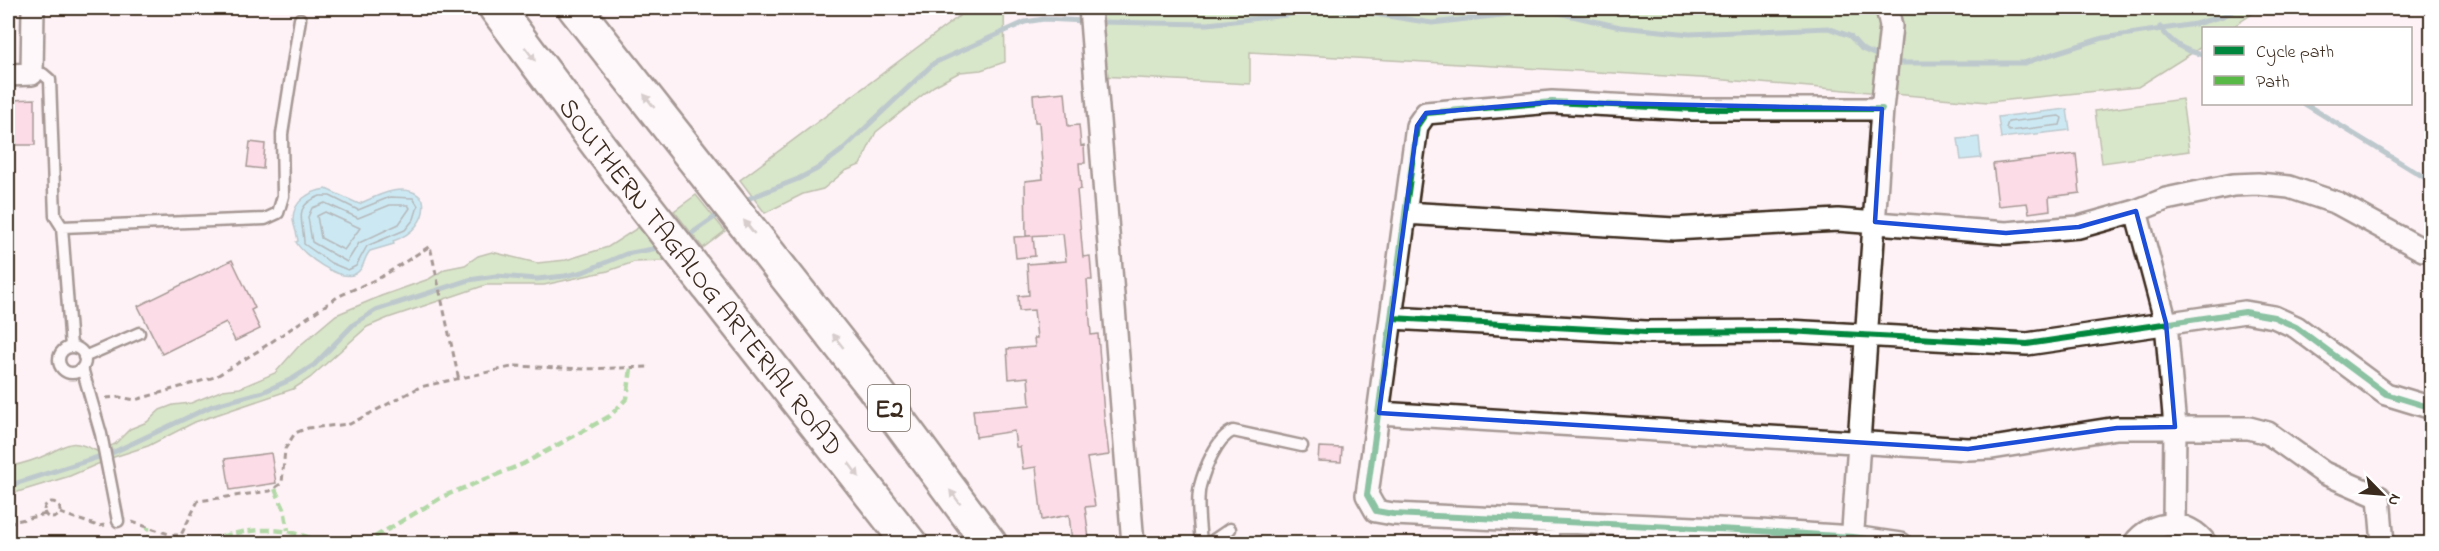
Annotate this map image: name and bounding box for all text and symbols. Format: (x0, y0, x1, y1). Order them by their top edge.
legend (2202, 27, 2412, 105)
text: Cycle path (2256, 40, 2334, 66)
one-way arrow (524, 47, 536, 62)
text: Path (2256, 70, 2290, 96)
street label: SOUTHERN TAGALOG ARTERIAL ROAD (548, 91, 851, 465)
one-way arrow (643, 93, 656, 109)
one-way arrow (743, 220, 755, 235)
one-way arrow (831, 333, 844, 349)
road number: E2 (868, 385, 910, 431)
one-way arrow (847, 463, 859, 478)
north arrow (2352, 464, 2412, 524)
one-way arrow (949, 489, 961, 505)
text: N (2381, 490, 2407, 510)

